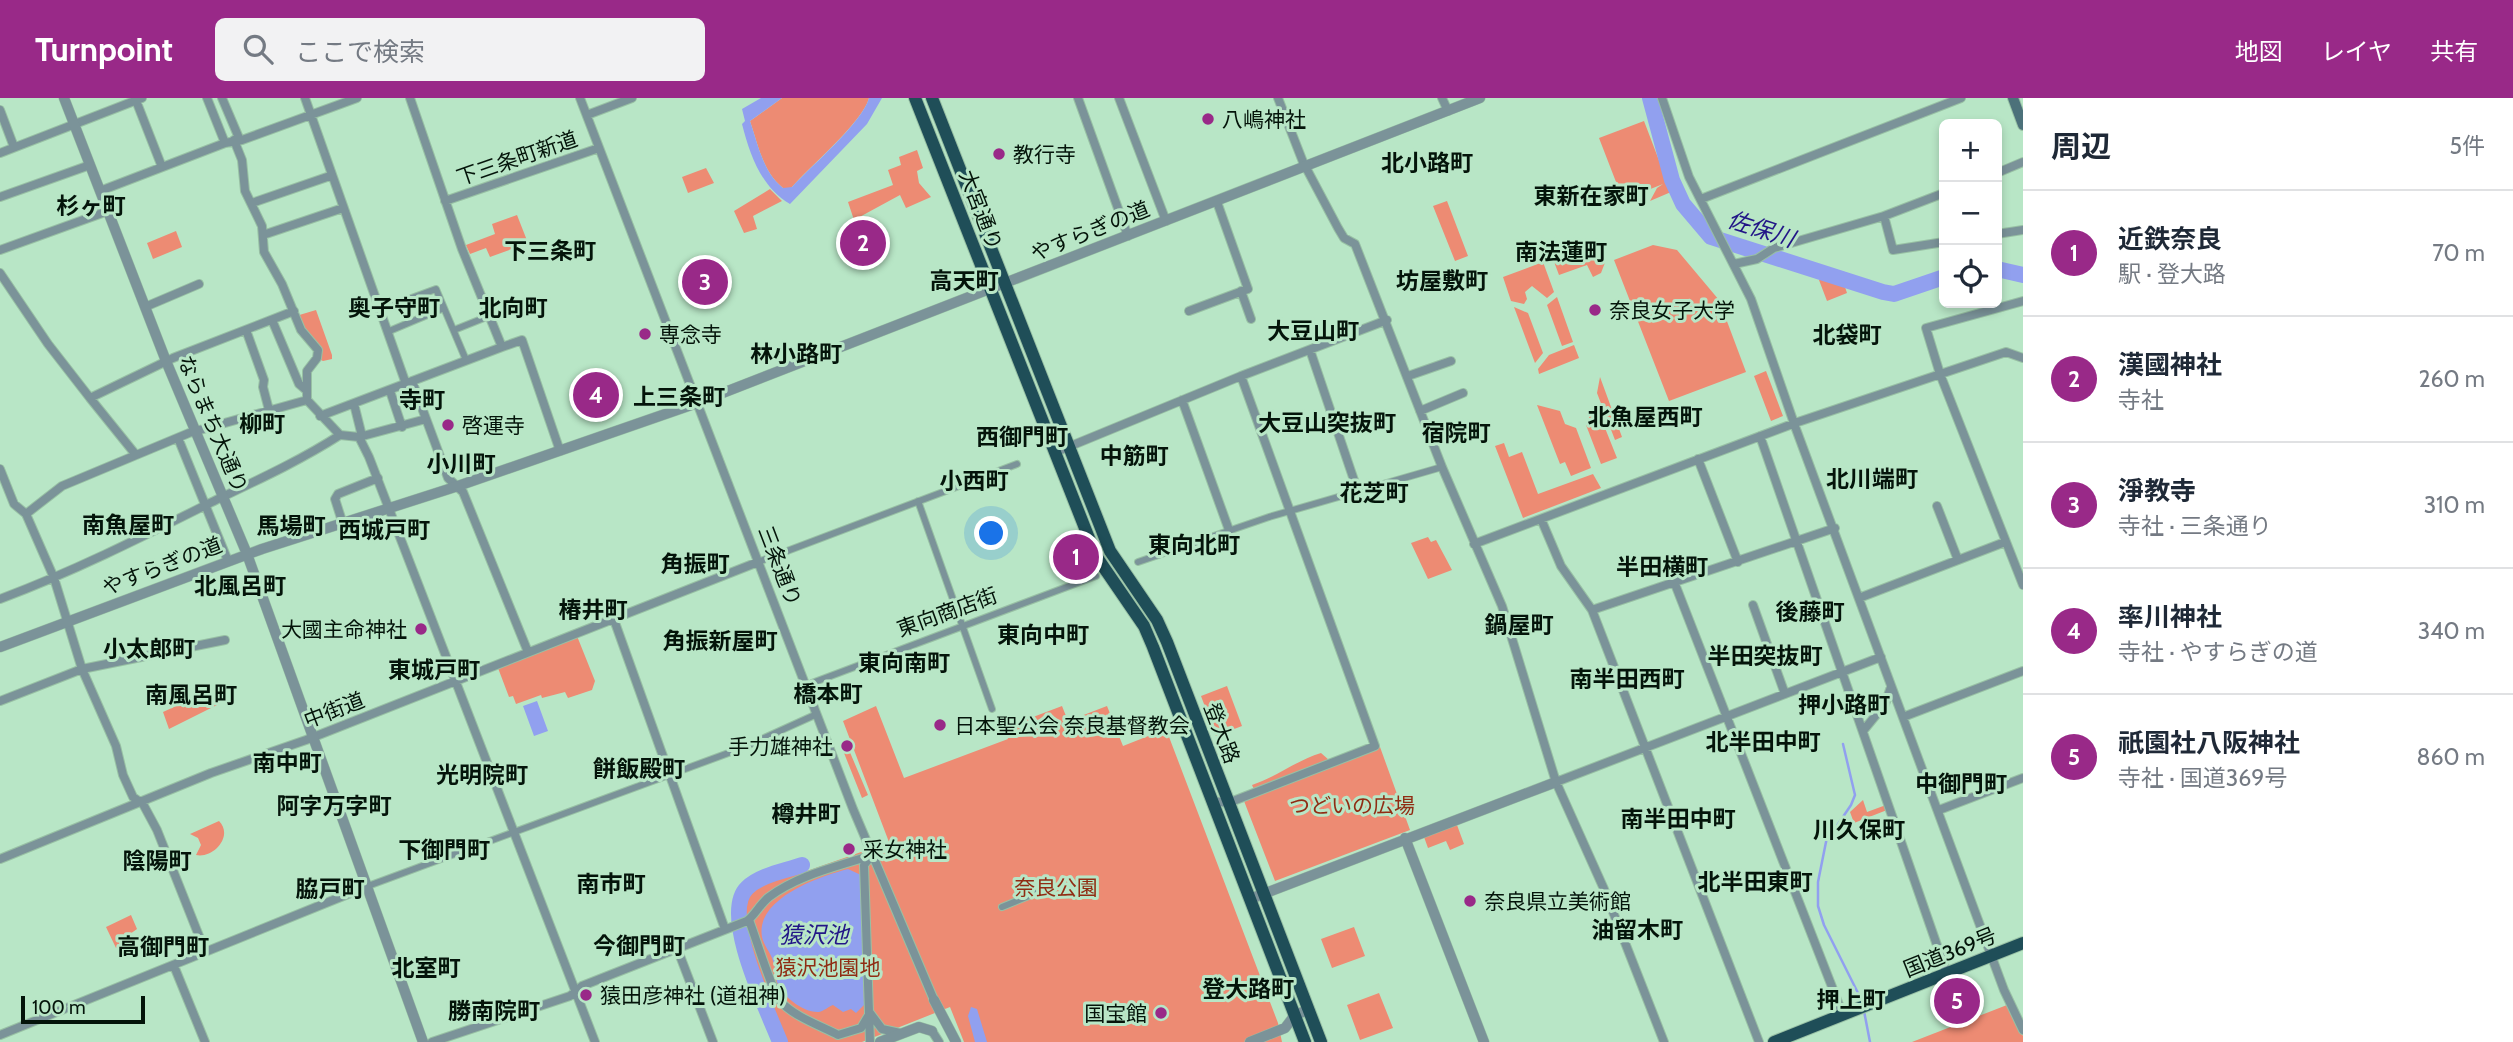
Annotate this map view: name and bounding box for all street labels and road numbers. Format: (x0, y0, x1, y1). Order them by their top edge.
street label: 下三条町新道 (453, 126, 581, 190)
street label: 大宮通り (954, 166, 1008, 254)
street label: やすらぎの道 (1027, 196, 1153, 266)
street label: ならまち大通り (173, 351, 253, 497)
street label: 三条通り (753, 522, 807, 610)
street label: やすらぎの道 (99, 532, 225, 600)
street label: 東向商店街 (893, 582, 1001, 642)
street label: 中街道 (300, 687, 368, 733)
street label: 登大路 (1199, 699, 1245, 767)
street label: 国道369号 (1900, 922, 2000, 982)

